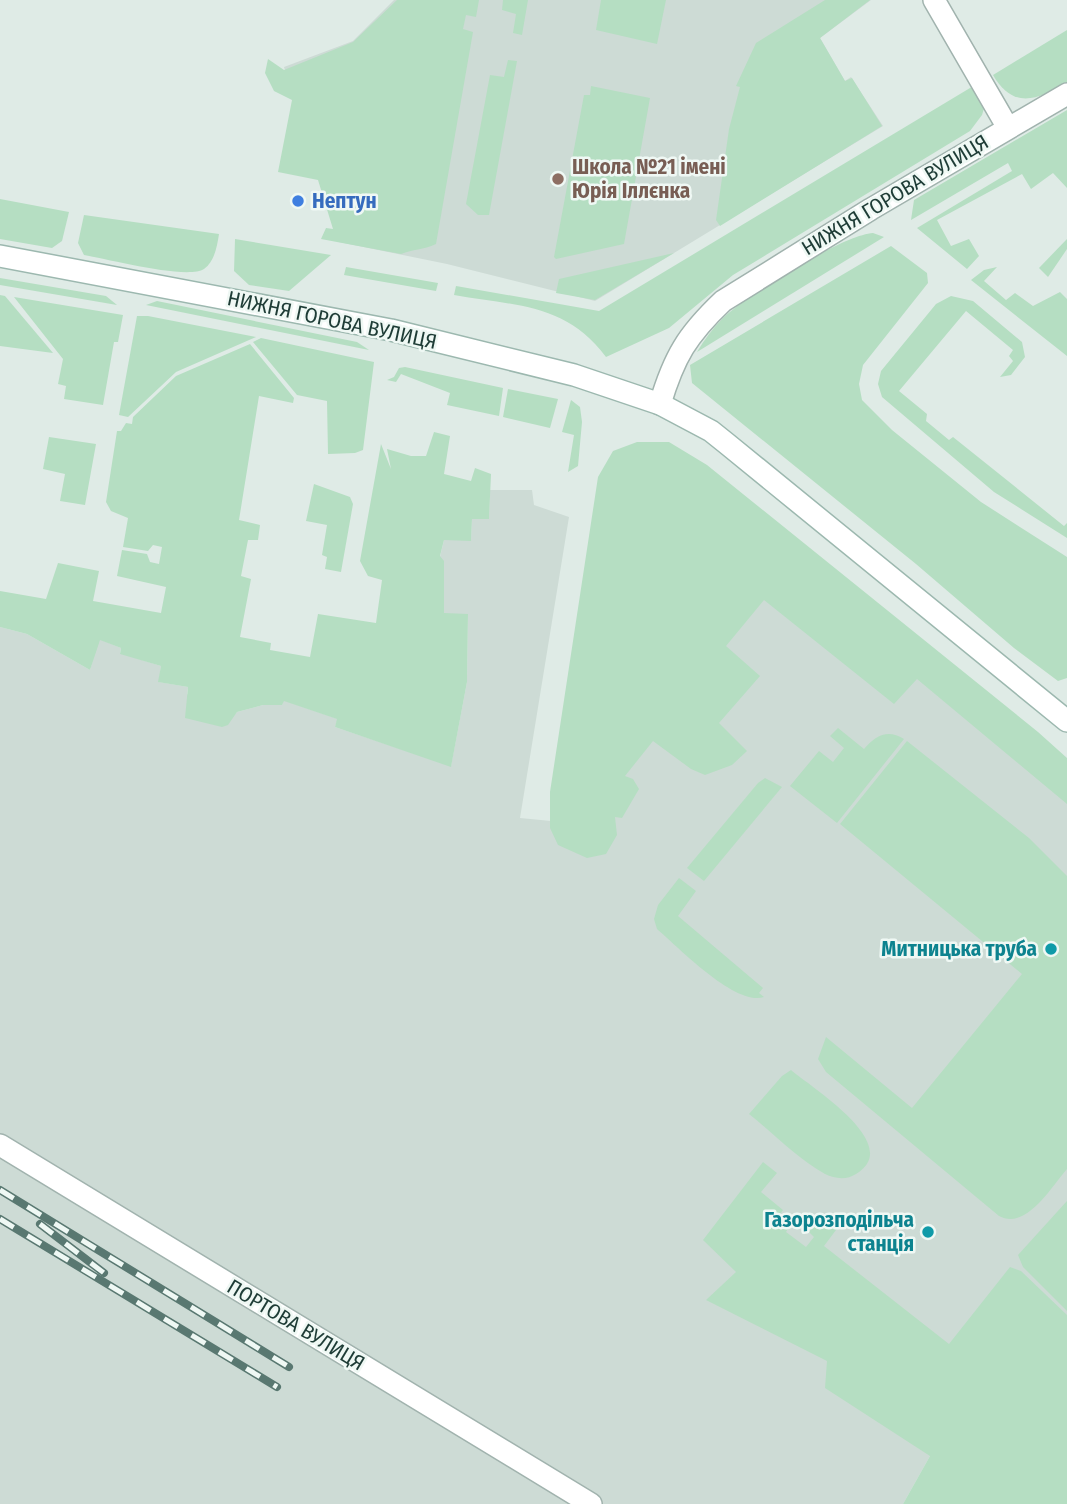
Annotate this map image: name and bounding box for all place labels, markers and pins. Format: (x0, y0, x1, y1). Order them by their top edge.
place label: Школа №21 імені Юрія Іллєнка (572, 154, 726, 204)
marker: Школа №21 імені Юрія Іллєнка (550, 171, 566, 187)
place label: Нептун (312, 188, 377, 214)
marker: Нептун (290, 193, 306, 209)
place label: Митницька труба (881, 936, 1037, 962)
marker: Митницька труба (1043, 941, 1059, 957)
place label: Газорозподільча станція (764, 1207, 914, 1257)
marker: Газорозподільча станція (920, 1224, 936, 1240)

